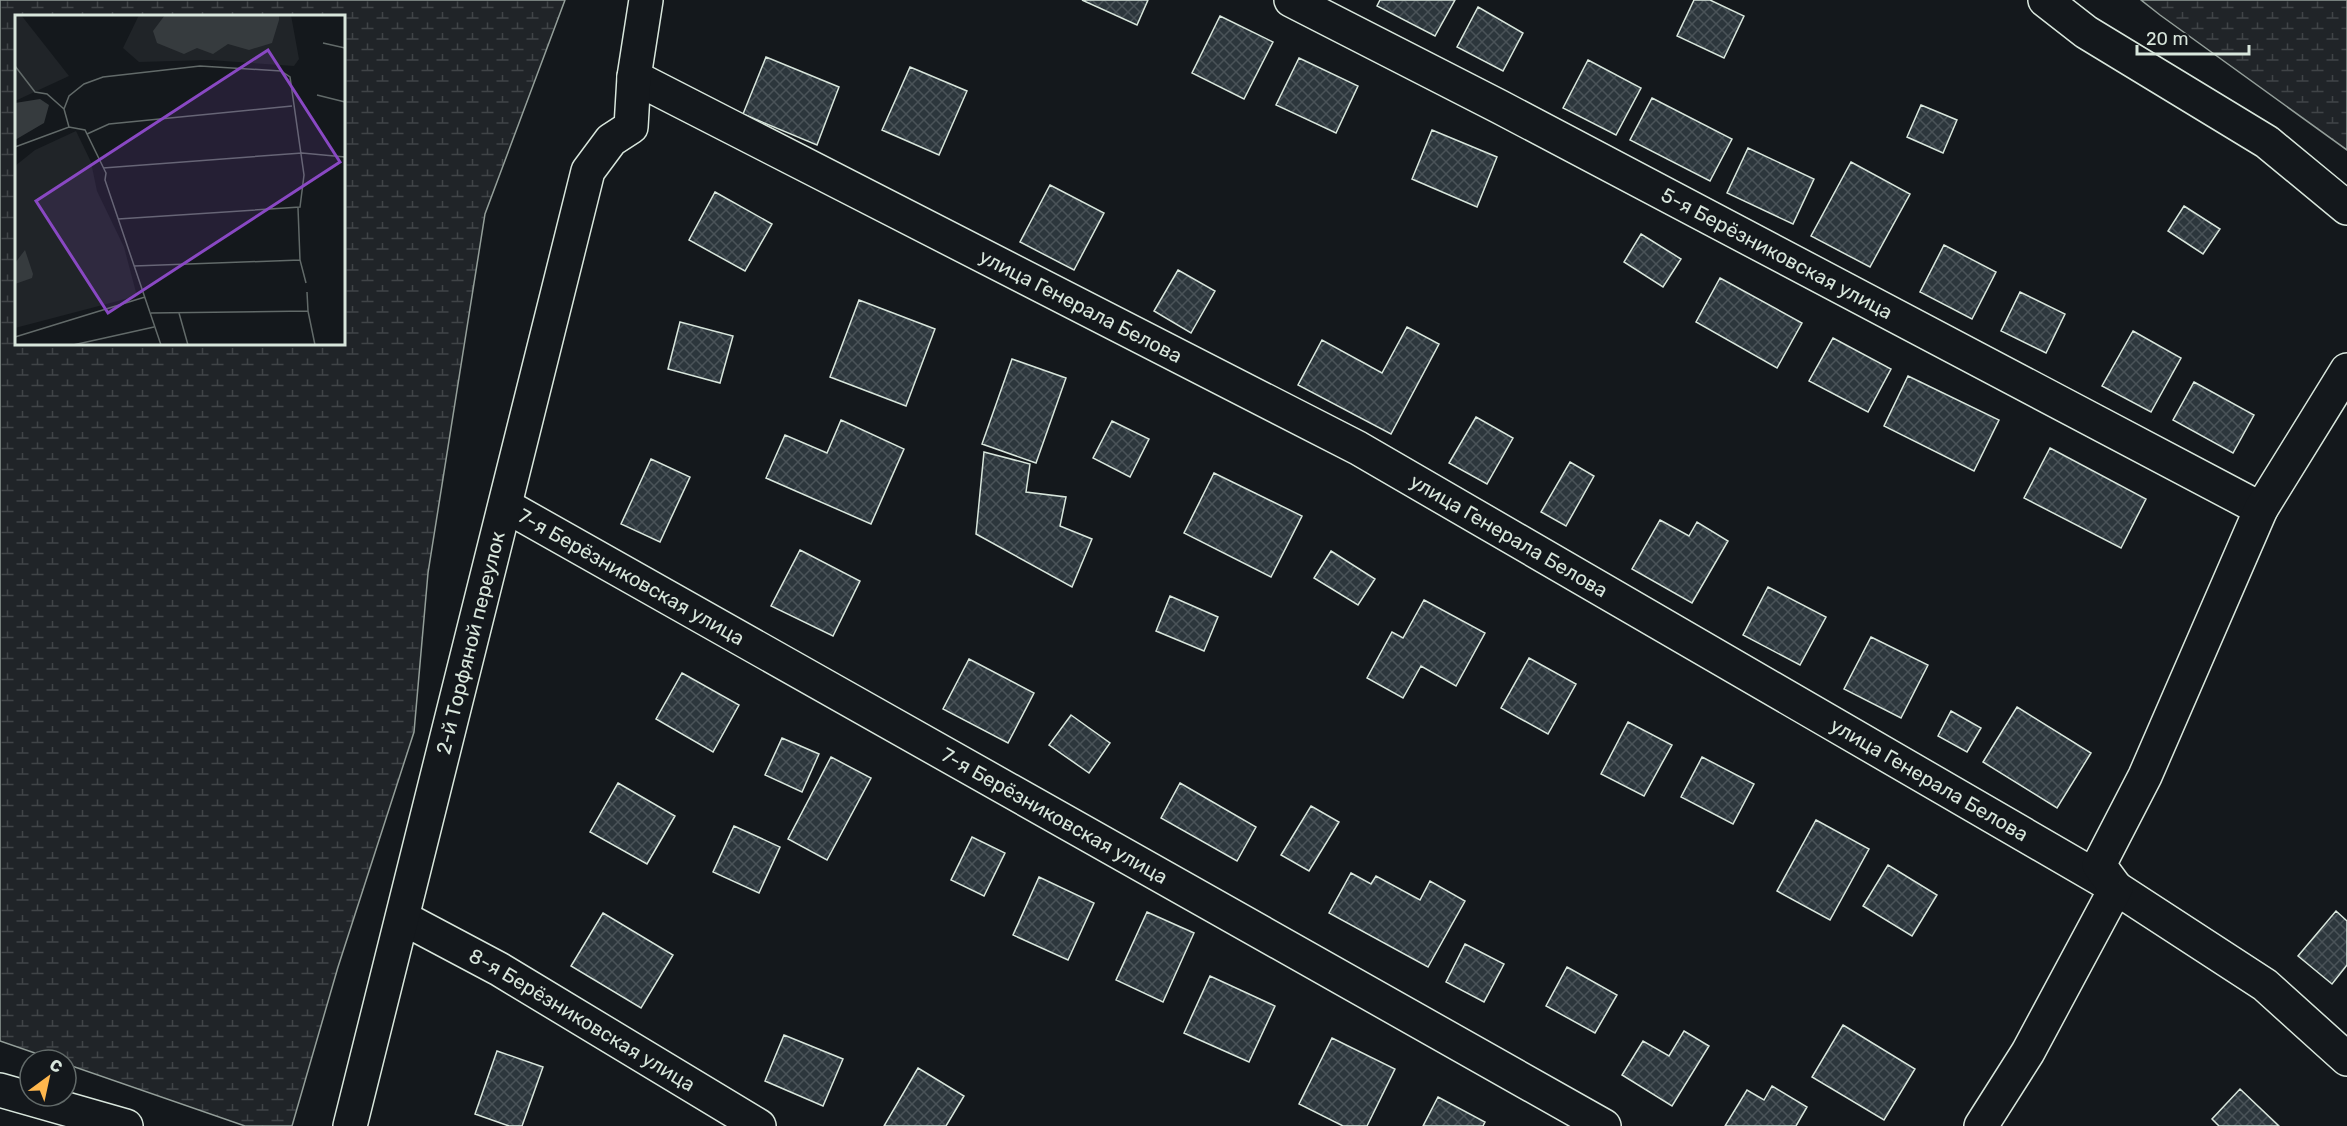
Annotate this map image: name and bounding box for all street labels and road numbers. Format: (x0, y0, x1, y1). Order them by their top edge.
street label: 5-я Берёзниковская улица (1657, 182, 1897, 324)
street label: улица Генерала Белова (975, 244, 1186, 368)
street label: улица Генерала Белова (1406, 469, 1612, 602)
street label: 7-я Берёзниковская улица (514, 503, 749, 650)
street label: 2-й Торфяной переулок (431, 529, 510, 757)
street label: улица Генерала Белова (1826, 713, 2032, 846)
street label: 7-я Берёзниковская улица (937, 742, 1172, 889)
street label: 8-я Берёзниковская улица (465, 943, 699, 1097)

